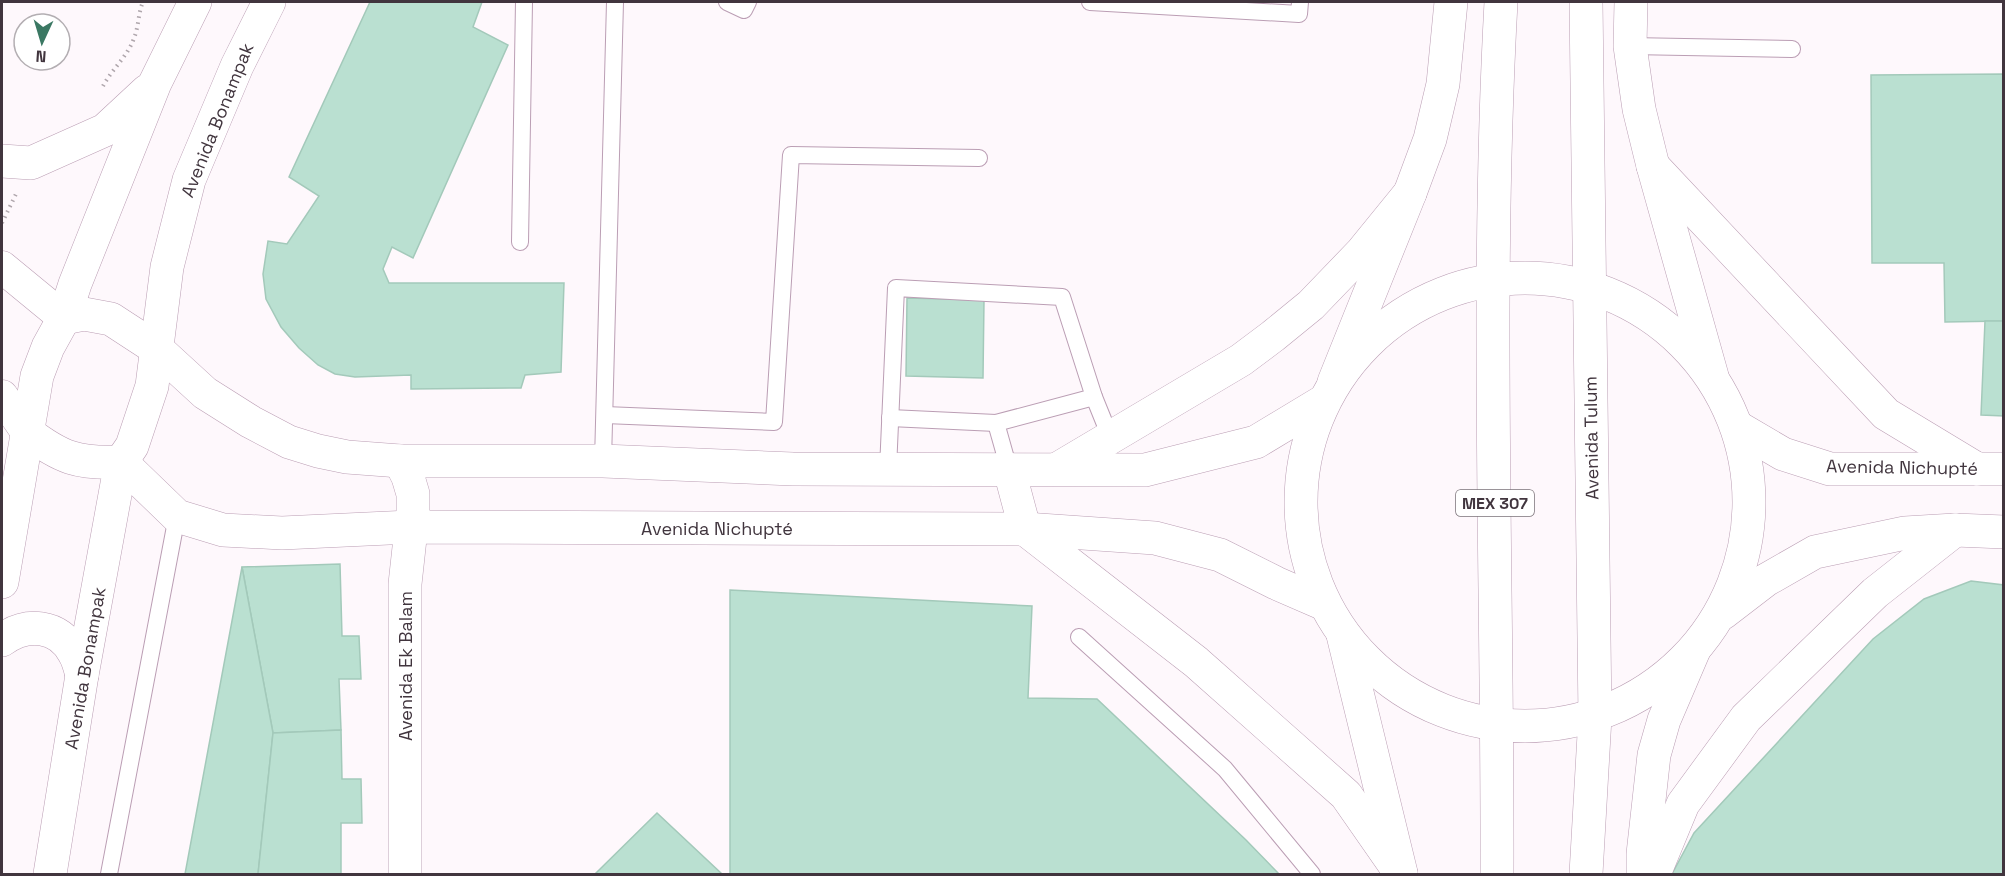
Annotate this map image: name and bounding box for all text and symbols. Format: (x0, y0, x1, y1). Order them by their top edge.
north arrow (12, 12, 72, 72)
street label: Avenida Bonampak (176, 39, 259, 201)
text: N (35, 46, 47, 67)
street label: Avenida Tulum (1578, 376, 1604, 500)
street label: Avenida Nichupté (1826, 454, 1978, 480)
road number: MEX 307 (1456, 490, 1534, 516)
street label: Avenida Nichupté (641, 517, 793, 540)
street label: Avenida Bonampak (59, 585, 111, 751)
street label: Avenida Ek Balam (394, 591, 417, 741)

